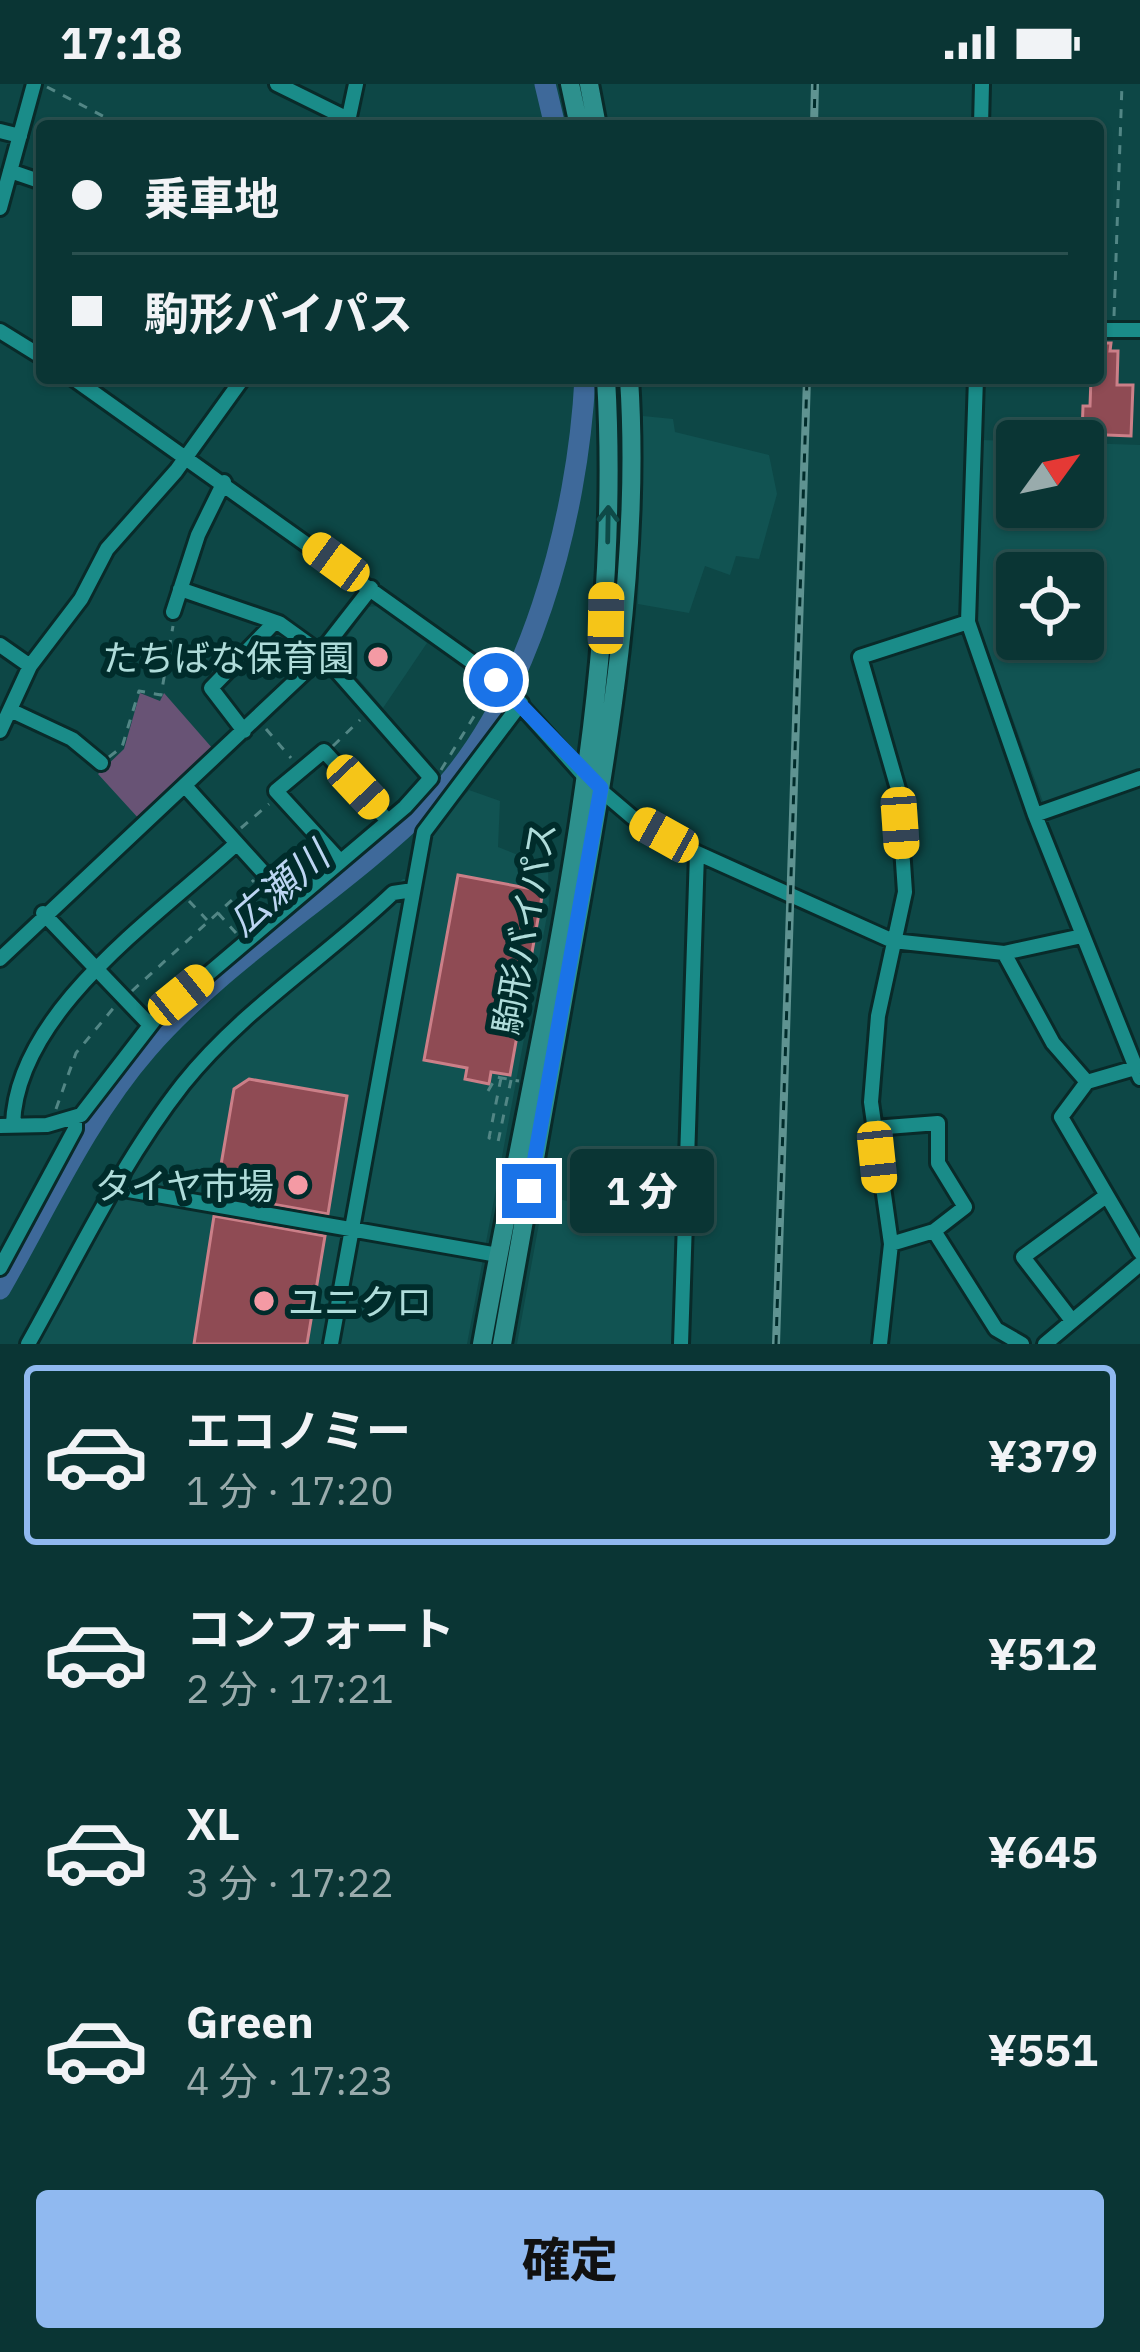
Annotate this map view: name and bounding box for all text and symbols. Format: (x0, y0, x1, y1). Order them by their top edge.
text: 17:18 (60, 13, 183, 71)
text: 乗車地 (144, 169, 279, 227)
text: 駒形バイパス (144, 284, 413, 342)
north arrow (996, 420, 1104, 528)
map controls (996, 420, 1104, 660)
one-way arrow (596, 505, 619, 544)
car (296, 526, 376, 598)
button: locate (996, 552, 1104, 660)
car (587, 582, 625, 654)
place label: たちばな保育園 (102, 634, 354, 681)
marker: たちばな保育園 (365, 644, 391, 670)
route start (469, 653, 523, 707)
car (320, 748, 396, 826)
car (880, 786, 920, 860)
car (624, 802, 704, 868)
street label: 駒形バイパス (482, 818, 566, 1038)
water label: 広瀬川 (217, 828, 342, 946)
car (142, 958, 220, 1032)
car (855, 1119, 899, 1195)
callout: 1 分 (571, 1149, 715, 1233)
place label: タイヤ市場 (95, 1162, 274, 1209)
route end (502, 1164, 556, 1218)
text: 1 分 (606, 1165, 678, 1216)
marker: タイヤ市場 (285, 1172, 311, 1198)
place label: ユニクロ (288, 1278, 432, 1325)
marker: ユニクロ (251, 1288, 277, 1314)
icon: car (42, 1401, 150, 1509)
text: エコノミー (186, 1401, 411, 1459)
text: ¥379 (988, 1426, 1098, 1484)
text: 1 分 · 17:20 (186, 1465, 394, 1516)
icon: car (42, 1599, 150, 1707)
text: コンフォート (186, 1599, 455, 1657)
text: ¥512 (988, 1624, 1098, 1682)
text: 2 分 · 17:21 (186, 1663, 394, 1714)
text: XL (186, 1794, 240, 1852)
icon: car (42, 1797, 150, 1905)
text: ¥645 (988, 1822, 1098, 1880)
text: 3 分 · 17:22 (186, 1857, 394, 1908)
text: Green (186, 1992, 314, 2050)
icon: car (42, 1995, 150, 2103)
text: ¥551 (988, 2020, 1098, 2078)
text: 4 分 · 17:23 (186, 2055, 394, 2106)
button: 確定 (36, 2190, 1104, 2328)

